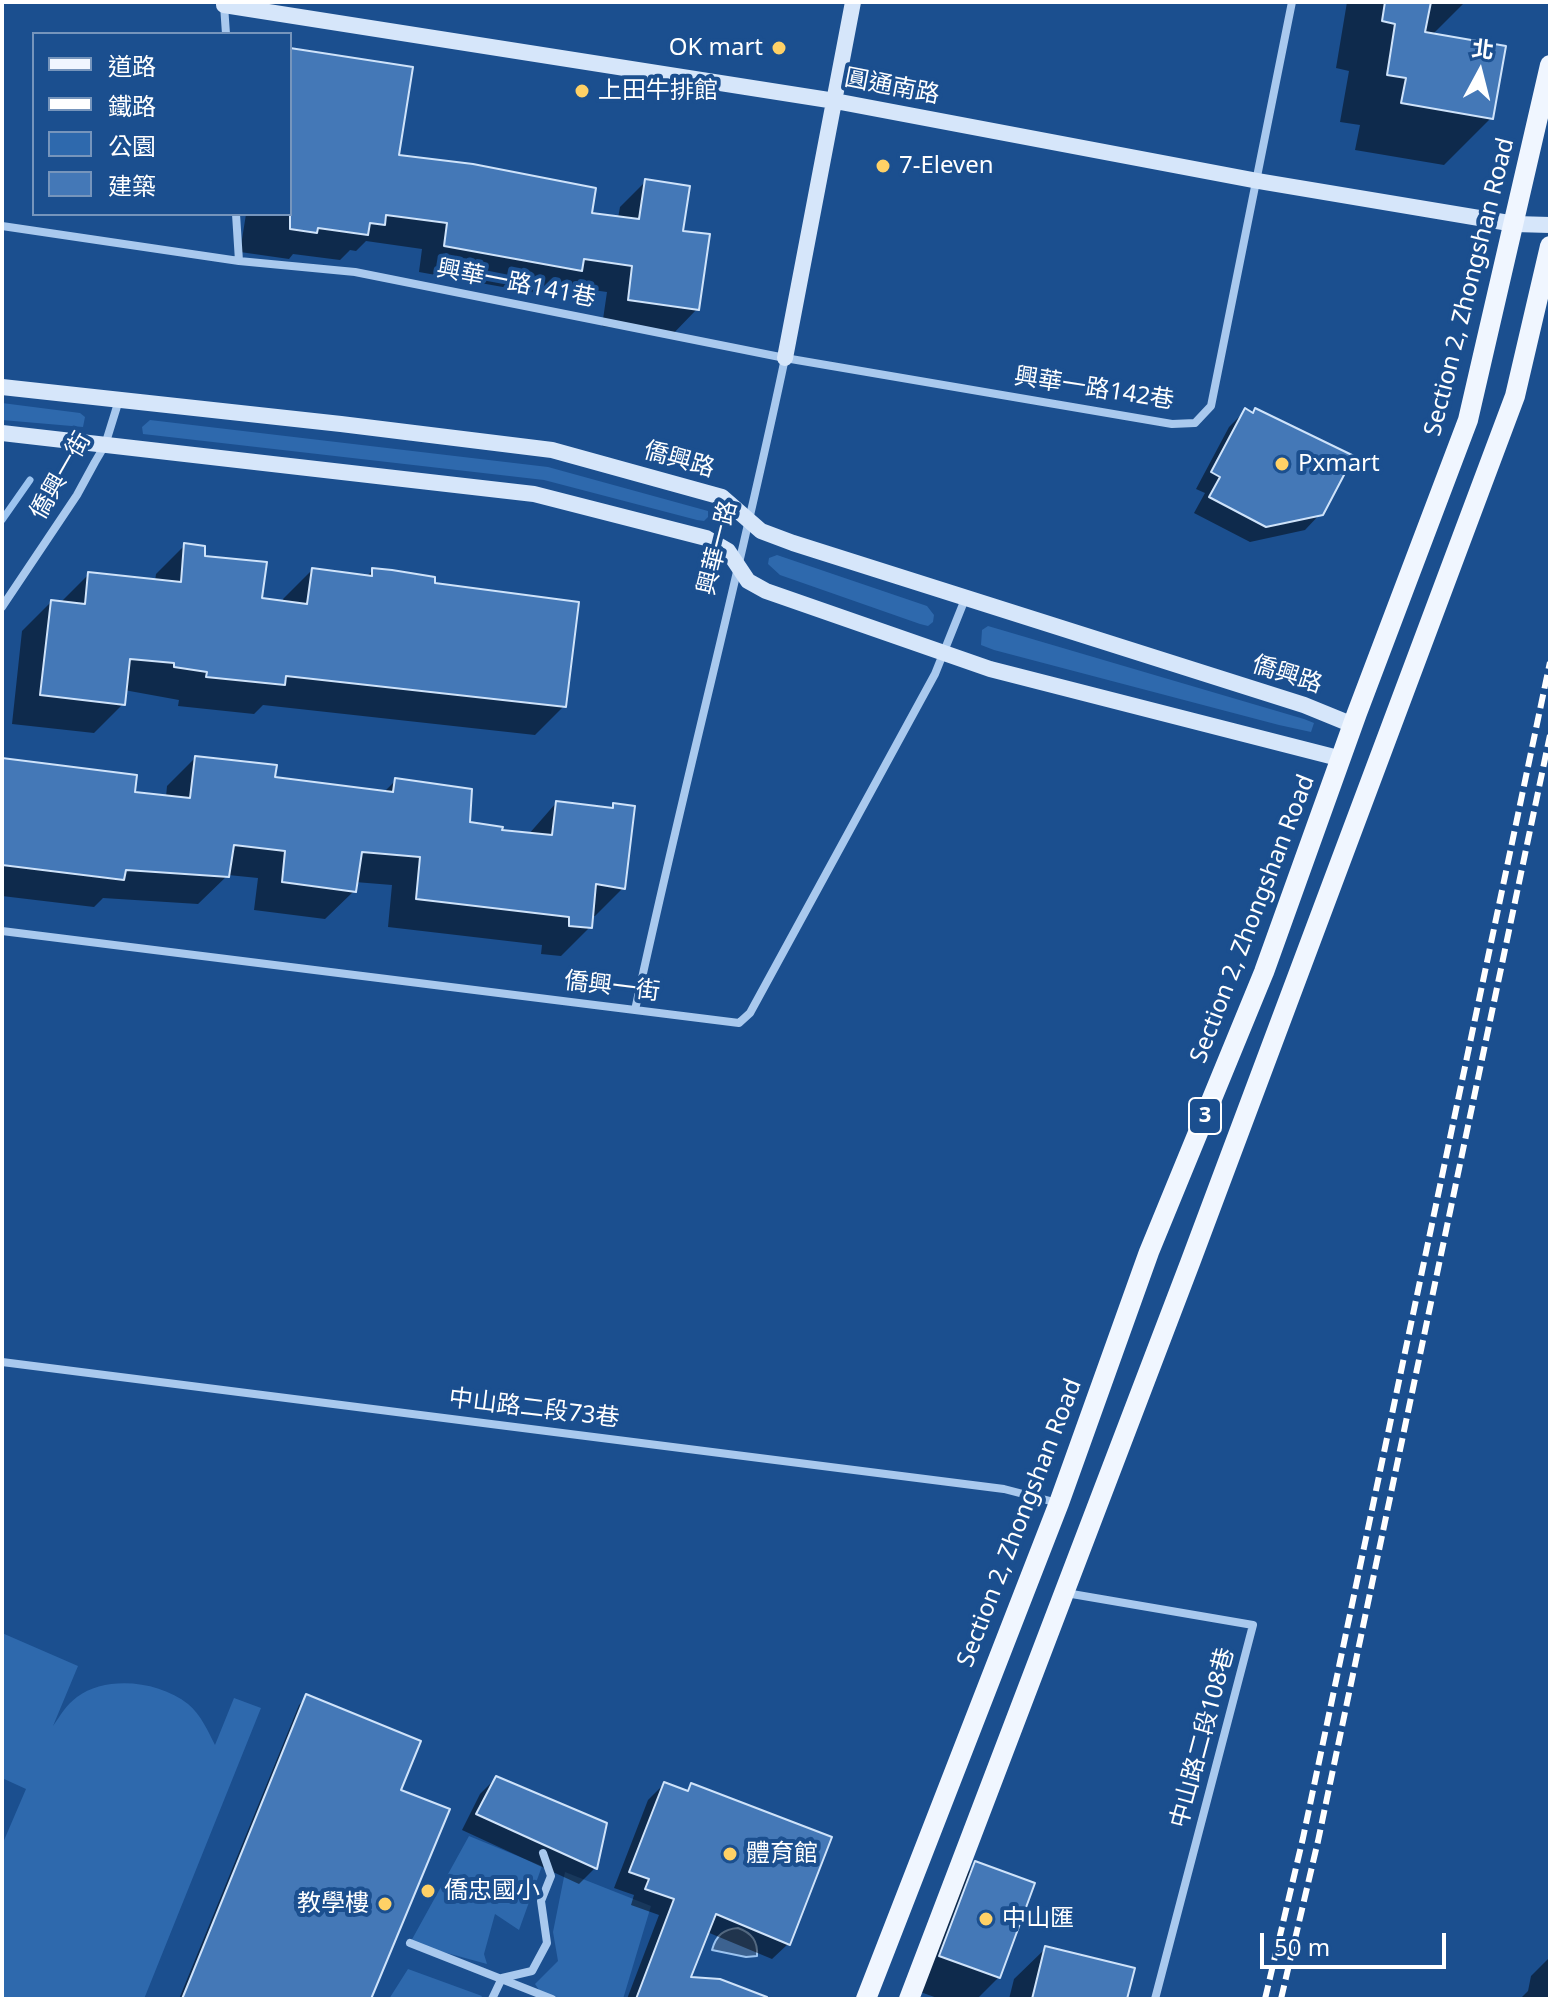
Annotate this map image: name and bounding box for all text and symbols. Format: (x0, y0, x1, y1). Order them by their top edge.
legend (32, 32, 292, 216)
north arrow (1440, 32, 1520, 112)
text: 北 (1470, 32, 1496, 64)
place label: OK mart (669, 34, 763, 62)
marker: OK mart (770, 39, 788, 57)
text: 道路 (108, 49, 156, 82)
street label: 圓通南路 (842, 64, 942, 110)
place label: 上田牛排館 (598, 77, 718, 105)
marker: 上田牛排館 (573, 82, 591, 100)
text: 鐵路 (108, 89, 156, 122)
text: 公園 (108, 129, 156, 162)
street label: Section 2, Zhongshan Road (1419, 135, 1521, 439)
place label: 7-Eleven (899, 152, 994, 180)
marker: 7-Eleven (874, 157, 892, 175)
text: 建築 (108, 169, 156, 202)
street label: 興華一路141巷 (434, 254, 598, 314)
street label: 興華一路142巷 (1012, 362, 1176, 416)
street label: 僑興一街 (25, 427, 97, 525)
street label: 僑興路 (640, 436, 718, 484)
place label: Pxmart (1298, 450, 1380, 478)
marker: Pxmart (1273, 455, 1291, 473)
street label: 興華一路 (692, 498, 744, 598)
street label: 僑興路 (1248, 650, 1326, 700)
street label: Section 2, Zhongshan Road (1185, 771, 1321, 1067)
street label: 僑興一街 (563, 967, 661, 1007)
road number: 3 (1189, 1098, 1221, 1134)
street label: Section 2, Zhongshan Road (952, 1375, 1088, 1671)
street label: 中山路二段73巷 (447, 1384, 621, 1434)
street label: 中山路二段108巷 (1165, 1645, 1241, 1831)
place label: 體育館 (746, 1840, 818, 1868)
marker: 體育館 (721, 1845, 739, 1863)
place label: 僑忠國小 (444, 1877, 540, 1905)
marker: 僑忠國小 (419, 1882, 437, 1900)
place label: 教學樓 (297, 1890, 369, 1918)
marker: 教學樓 (376, 1895, 394, 1913)
place label: 中山匯 (1002, 1905, 1074, 1933)
marker: 中山匯 (977, 1910, 995, 1928)
scale bar (1264, 1917, 1450, 1967)
text: 50 m (1274, 1930, 1330, 1963)

